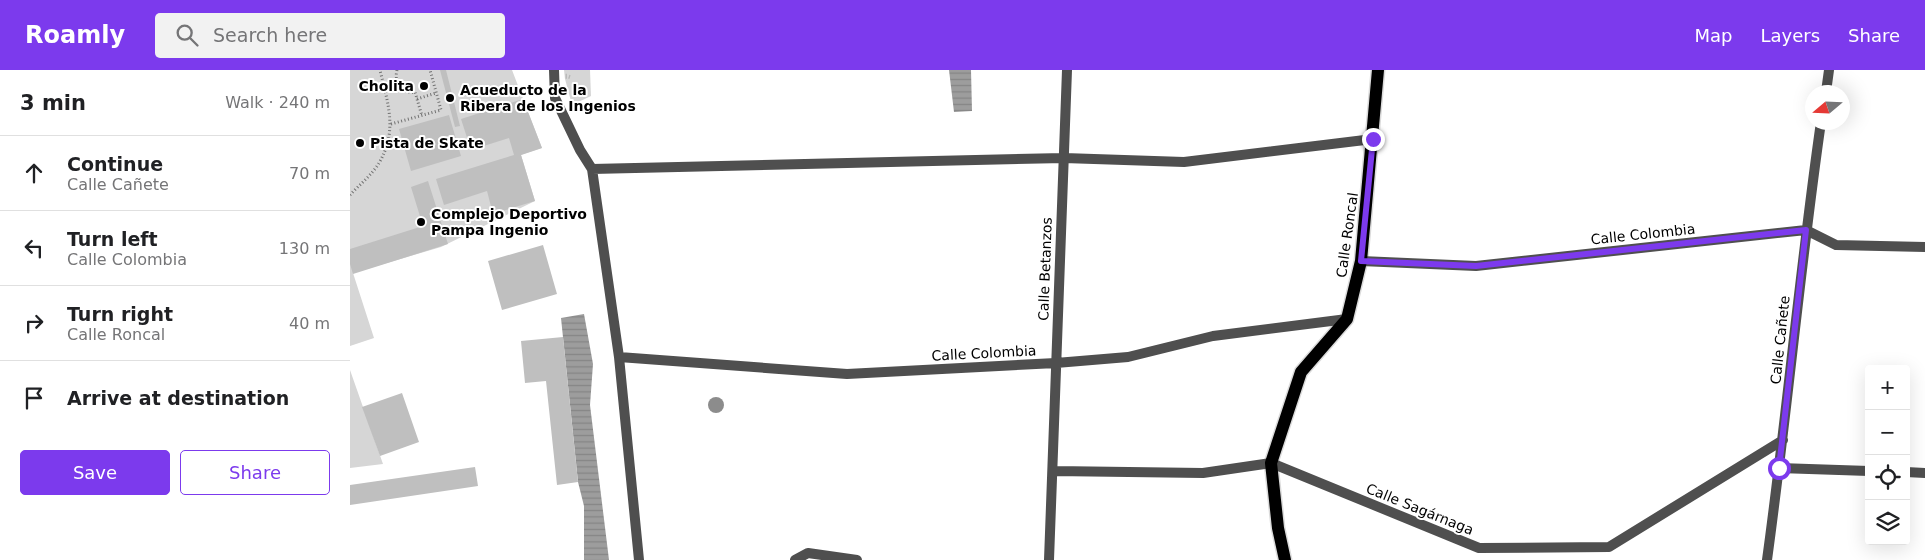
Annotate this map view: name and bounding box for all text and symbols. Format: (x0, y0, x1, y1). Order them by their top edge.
search box (155, 13, 505, 58)
text: Roamly (25, 21, 125, 49)
icon: search (173, 21, 201, 49)
text: Search here (213, 24, 327, 46)
text: Map (1694, 25, 1732, 46)
text: Layers (1760, 25, 1820, 46)
text: Share (1848, 25, 1900, 46)
place label: Cholita (358, 78, 414, 94)
marker: Cholita (418, 80, 430, 92)
place label: Acueducto de la Ribera de los Ingenios (460, 82, 636, 114)
north arrow (1805, 85, 1850, 130)
text: 3 min (20, 91, 86, 115)
marker: Acueducto de la Ribera de los Ingenios (444, 92, 456, 104)
text: Walk · 240 m (225, 93, 330, 112)
route end (1362, 128, 1385, 151)
place label: Pista de Skate (370, 135, 484, 151)
marker: Pista de Skate (354, 137, 366, 149)
text: Continue (67, 153, 163, 175)
icon: ahead (20, 159, 48, 187)
text: 70 m (289, 164, 330, 183)
text: Calle Cañete (67, 175, 169, 194)
street label: Calle Roncal (1333, 191, 1361, 279)
place label: Complejo Deportivo Pampa Ingenio (431, 206, 587, 238)
marker: Complejo Deportivo Pampa Ingenio (415, 216, 427, 228)
street label: Calle Betanzos (1035, 217, 1055, 321)
street label: Calle Colombia (1590, 221, 1696, 247)
text: Turn left (67, 228, 158, 250)
icon: left (20, 234, 48, 262)
text: 130 m (279, 239, 330, 258)
text: Calle Colombia (67, 250, 187, 269)
street label: Calle Cañete (1767, 295, 1793, 385)
text: Turn right (67, 303, 173, 325)
icon: right (20, 309, 48, 337)
text: 40 m (289, 314, 330, 333)
text: Calle Roncal (67, 325, 165, 344)
street label: Calle Colombia (931, 342, 1037, 364)
map controls (1865, 365, 1910, 545)
button: + (1865, 365, 1910, 410)
icon: arrive (20, 384, 48, 412)
text: Arrive at destination (67, 387, 289, 409)
button: − (1865, 410, 1910, 455)
button: Save (20, 450, 170, 495)
button: Share (180, 450, 330, 495)
button: locate (1865, 455, 1910, 500)
route start (1768, 457, 1791, 480)
street label: Calle Sagárnaga (1364, 480, 1476, 538)
button: layers (1865, 500, 1910, 545)

